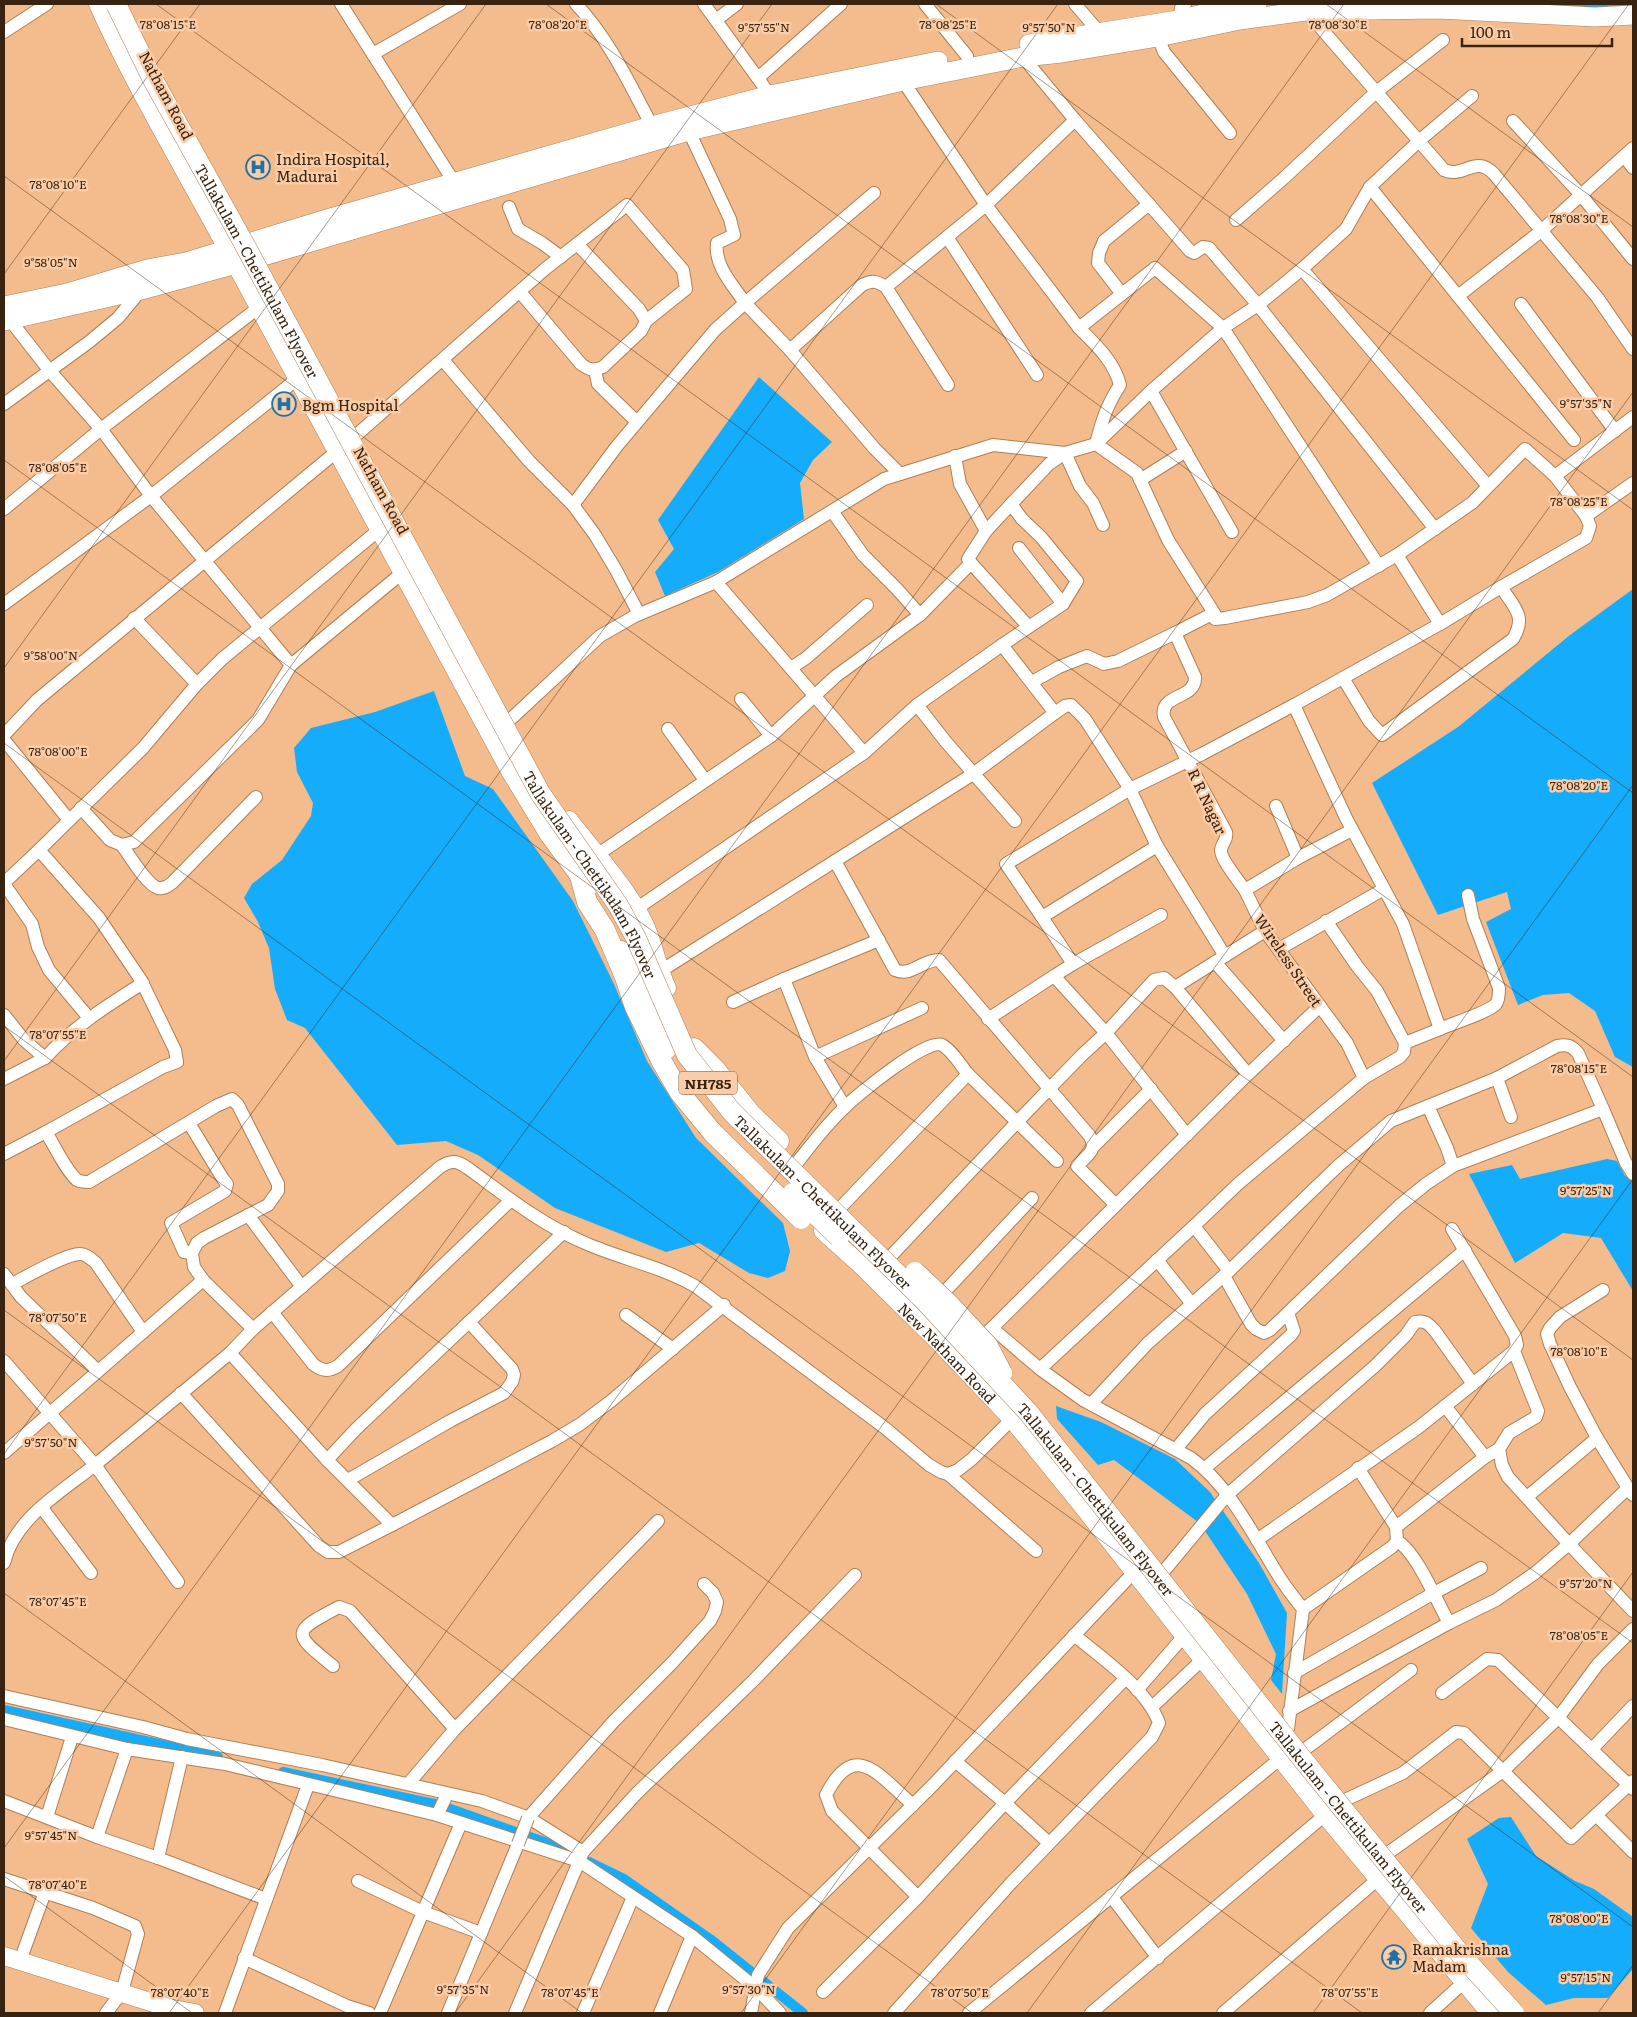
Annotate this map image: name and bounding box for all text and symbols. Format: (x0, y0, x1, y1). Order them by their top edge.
text: 78°08'15"E (140, 15, 196, 33)
text: 78°08'20"E (529, 15, 588, 33)
text: 78°08'25"E (919, 15, 977, 33)
text: 78°08'30"E (1309, 15, 1368, 33)
scale bar (1462, 15, 1612, 47)
text: 9°57'55"N (738, 18, 790, 36)
text: 9°57'50"N (1023, 18, 1075, 36)
text: 100 m (1470, 20, 1511, 43)
street label: Natham Road (134, 47, 200, 143)
place label: Indira Hospital, Madurai (276, 147, 390, 187)
hospital icon: Indira Hospital, Madurai (245, 154, 271, 180)
street label: Tallakulam - Chettikulam Flyover (190, 159, 326, 382)
text: 78°08'10"E (29, 175, 87, 193)
text: 78°08'30"E (1550, 209, 1609, 227)
text: 9°58'05"N (24, 253, 78, 271)
hospital icon: Bgm Hospital (271, 391, 297, 417)
place label: Bgm Hospital (302, 393, 398, 416)
text: 9°57'35"N (1560, 394, 1612, 412)
street label: Natham Road (348, 442, 416, 538)
text: 78°08'05"E (29, 458, 88, 476)
text: 78°08'25"E (1550, 492, 1608, 510)
text: 9°58'00"N (24, 646, 78, 664)
text: 78°08'00"E (28, 742, 88, 760)
street label: R R Nagar (1183, 764, 1233, 838)
street label: Tallakulam - Chettikulam Flyover (518, 766, 664, 982)
text: 78°08'20"E (1550, 776, 1609, 794)
street label: Wireless Street (1249, 909, 1329, 1011)
text: 78°07'55"E (30, 1025, 87, 1043)
text: 78°08'15"E (1551, 1059, 1607, 1077)
road number: NH785 (679, 1072, 737, 1094)
street label: Tallakulam - Chettikulam Flyover (729, 1109, 918, 1294)
text: 9°57'25"N (1560, 1181, 1612, 1199)
street label: New Natham Road (893, 1297, 1002, 1408)
text: 78°07'50"E (29, 1308, 87, 1326)
text: 78°08'10"E (1550, 1342, 1608, 1360)
street label: Tallakulam - Chettikulam Flyover (1013, 1397, 1180, 1600)
text: 9°57'50"N (25, 1433, 77, 1451)
text: 9°57'20"N (1560, 1574, 1612, 1592)
text: 78°07'45"E (29, 1592, 87, 1610)
text: 78°08'05"E (1550, 1626, 1609, 1644)
street label: Tallakulam - Chettikulam Flyover (1264, 1715, 1434, 1917)
text: 9°57'45"N (25, 1826, 77, 1844)
text: 78°07'40"E (29, 1875, 88, 1893)
text: 78°08'00"E (1549, 1909, 1609, 1927)
place label: Ramakrishna Madam (1412, 1937, 1510, 1977)
temple icon: Ramakrishna Madam (1381, 1944, 1407, 1970)
text: 9°57'15"N (1561, 1968, 1611, 1986)
text: 9°57'35"N (437, 1980, 489, 1998)
text: 9°57'30"N (722, 1980, 776, 1998)
text: 78°07'40"E (151, 1983, 210, 2001)
text: 78°07'45"E (541, 1983, 599, 2001)
text: 78°07'50"E (931, 1983, 989, 2001)
text: 78°07'55"E (1322, 1983, 1379, 2001)

